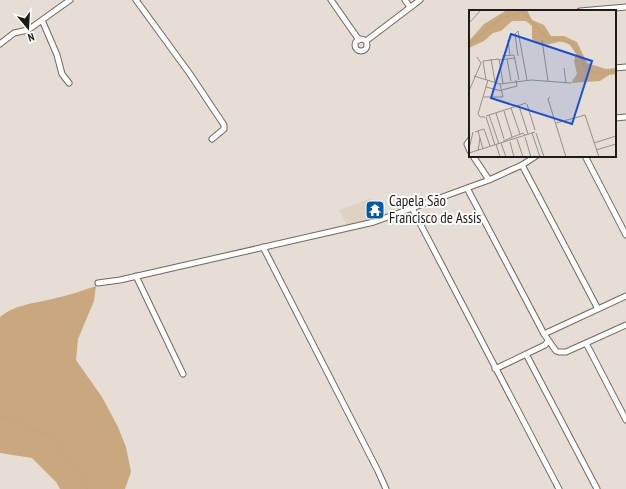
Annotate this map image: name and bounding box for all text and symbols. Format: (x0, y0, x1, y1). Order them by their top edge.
north arrow (8, 8, 48, 48)
inset map (469, 10, 616, 157)
text: N (26, 30, 36, 45)
place label: Capela São Francisco de Assis (389, 191, 481, 227)
temple icon: Capela São Francisco de Assis (364, 199, 386, 221)

